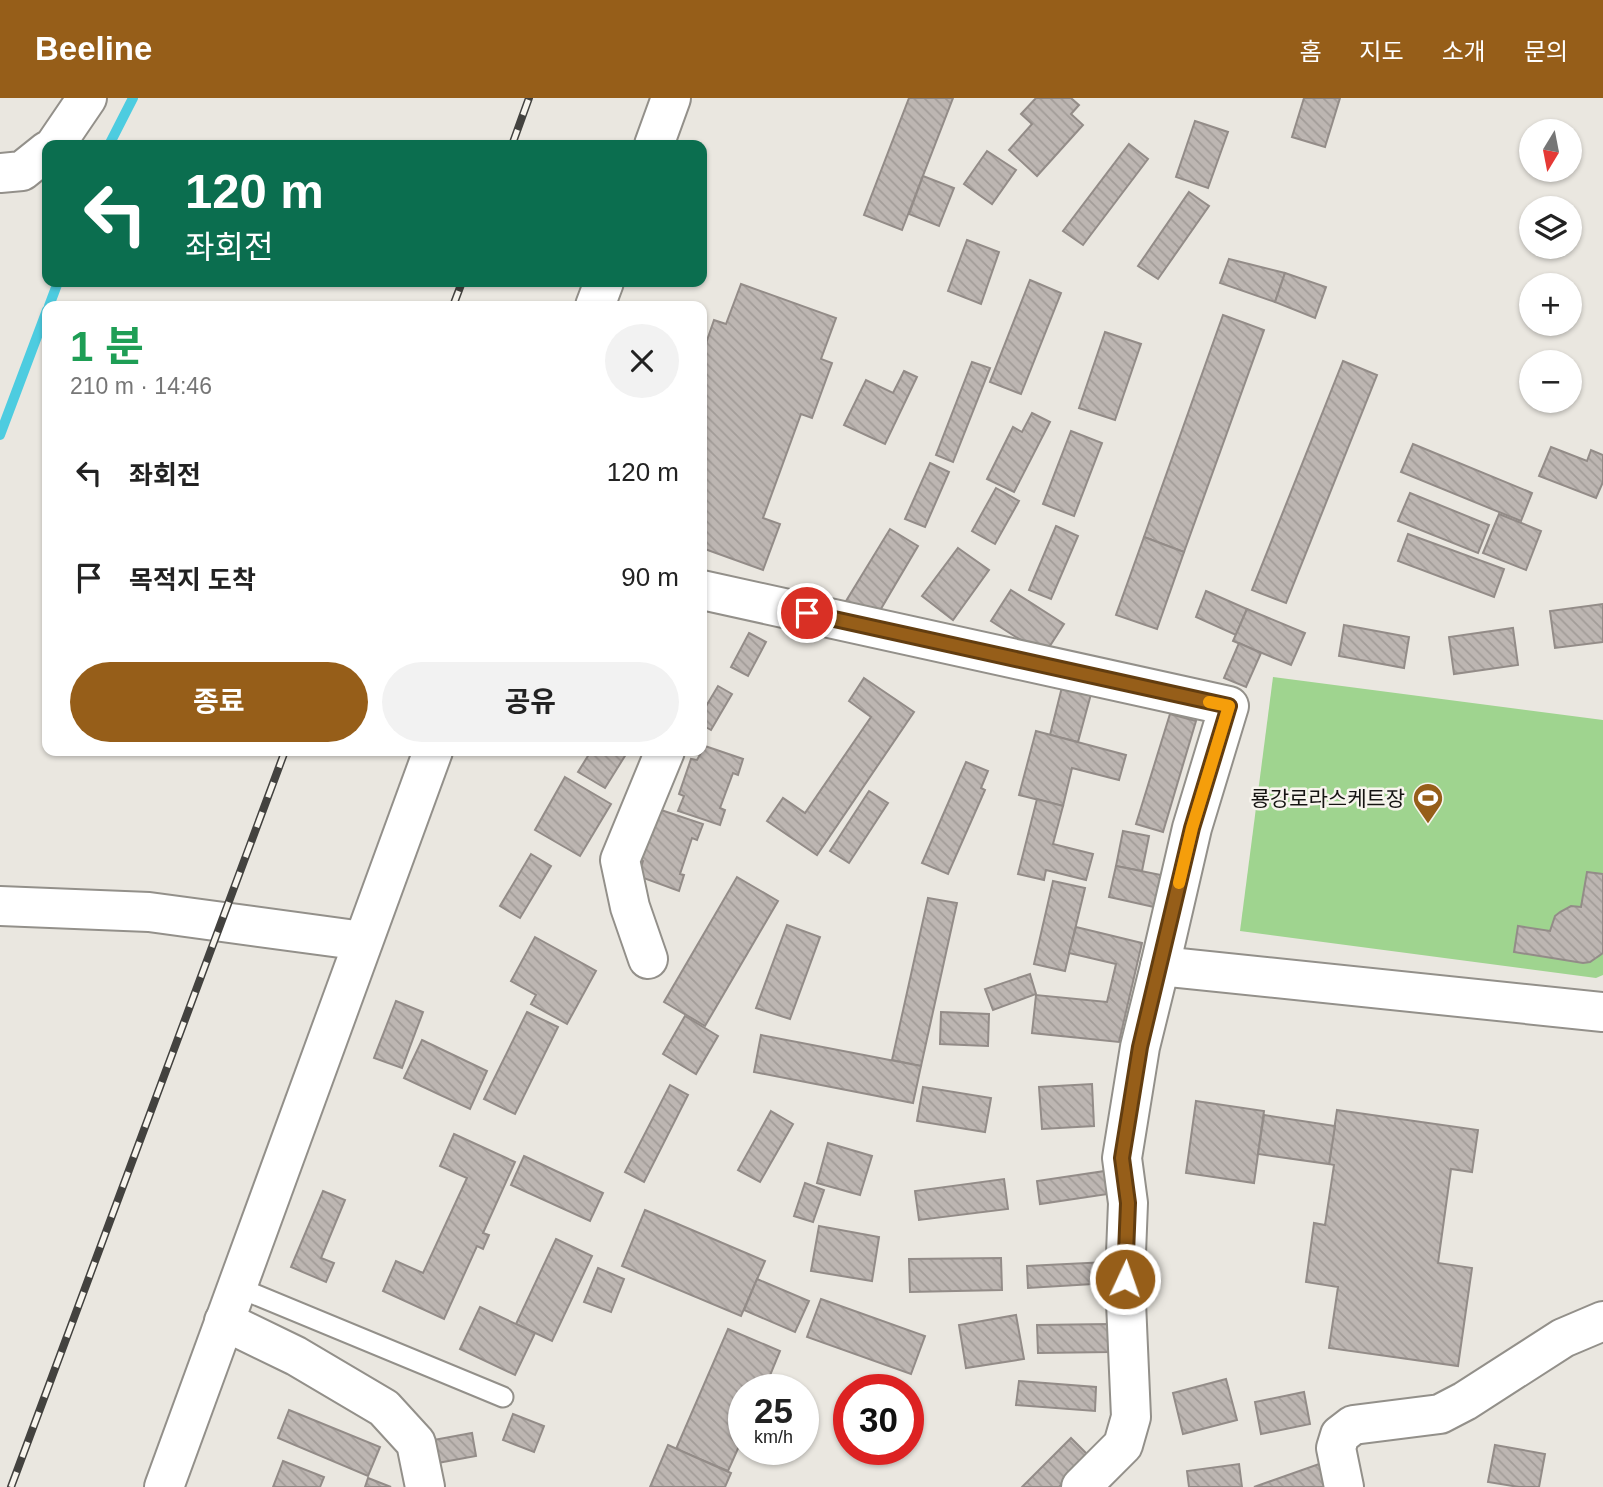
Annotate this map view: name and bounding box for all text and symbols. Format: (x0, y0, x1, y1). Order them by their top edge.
text: Beeline (35, 30, 152, 67)
text: 홈 (1299, 38, 1321, 65)
text: 지도 (1359, 38, 1404, 65)
text: 소개 (1442, 38, 1486, 65)
text: 문의 (1524, 38, 1568, 65)
north arrow (1519, 119, 1582, 182)
map controls (1519, 119, 1582, 413)
text: 120 m (185, 164, 324, 218)
icon: left (70, 168, 161, 259)
button: layers (1519, 196, 1582, 259)
text: 좌회전 (185, 229, 273, 265)
button: + (1519, 273, 1582, 336)
text: 1 분 (70, 323, 144, 370)
button: close (605, 324, 679, 398)
button: − (1519, 350, 1582, 413)
text: 210 m · 14:46 (70, 373, 212, 399)
icon: left (70, 454, 108, 492)
text: 120 m (607, 457, 679, 487)
text: 좌회전 (129, 460, 201, 490)
icon: arrive (70, 559, 108, 597)
text: 90 m (621, 562, 679, 592)
text: 목적지 도착 (129, 565, 256, 595)
pin (777, 583, 837, 643)
icon: arrive (788, 594, 826, 632)
button: 종료 (70, 662, 368, 742)
button: 공유 (382, 662, 679, 742)
sports icon: 룡강로라스케트장 (1411, 781, 1445, 825)
place label: 룡강로라스케트장 (1250, 787, 1405, 810)
position arrow (1088, 1242, 1162, 1316)
speed limit sign: 30 (833, 1374, 924, 1465)
text: 25 (754, 1391, 793, 1430)
text: km/h (754, 1427, 793, 1447)

